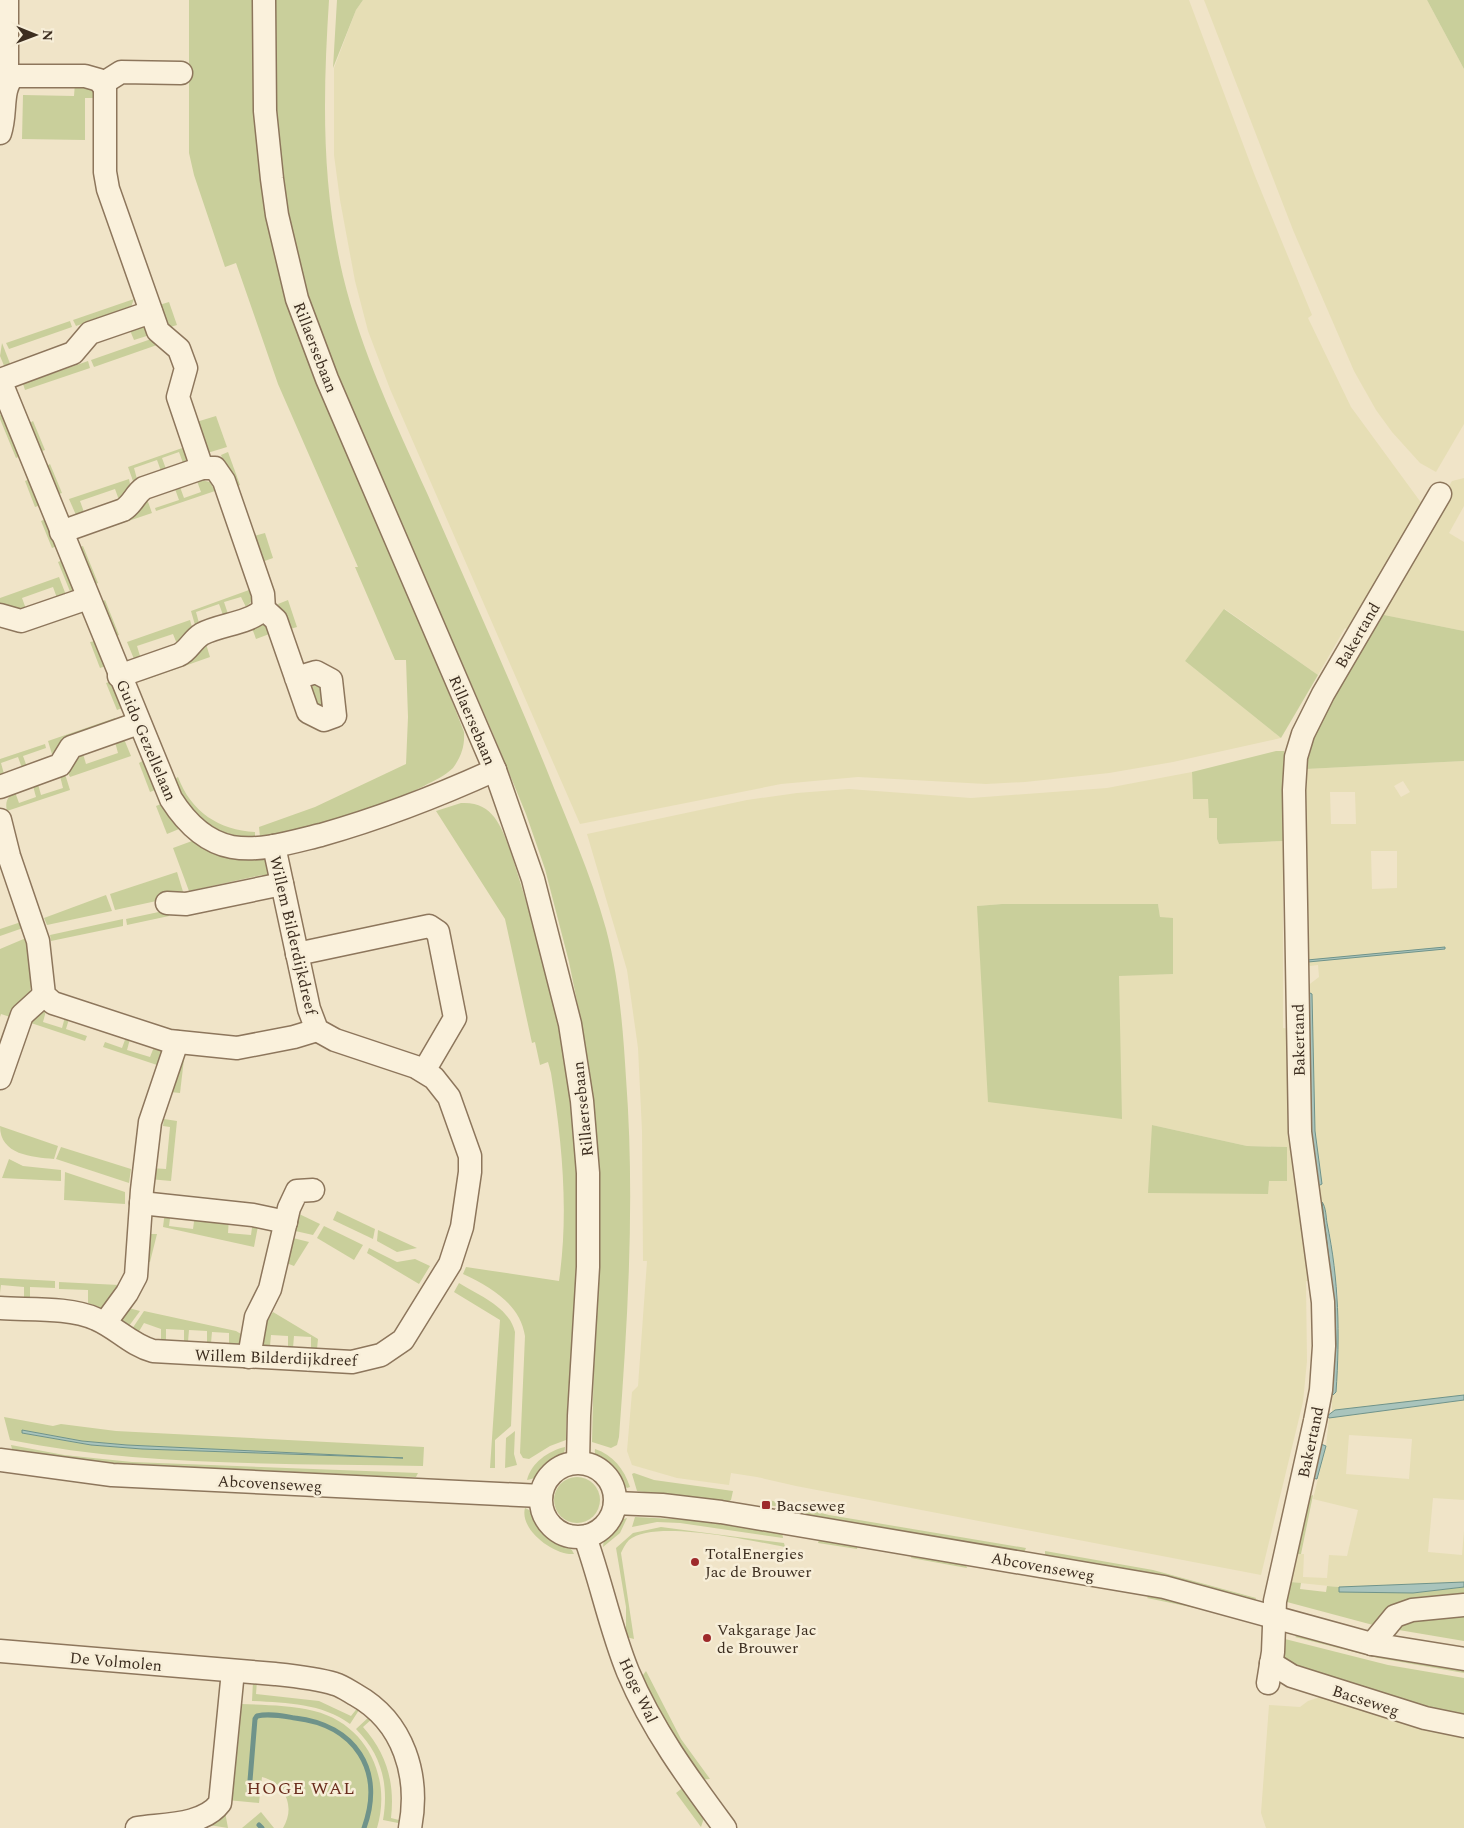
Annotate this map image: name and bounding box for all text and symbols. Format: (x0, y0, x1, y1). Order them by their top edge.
north arrow (10, 10, 60, 60)
text: N (37, 29, 58, 41)
street label: Rillaersebaan (287, 298, 343, 396)
street label: Bakertand (1329, 598, 1386, 673)
street label: Rillaersebaan (442, 672, 502, 769)
street label: Guido Gezellelaan (110, 676, 183, 805)
street label: Willem Bilderdijkdreef (263, 853, 323, 1019)
street label: Bakertand (1286, 1003, 1312, 1077)
street label: Rillaersebaan (566, 1060, 600, 1158)
street label: Willem Bilderdijkdreef (194, 1343, 359, 1373)
street label: Bakertand (1292, 1404, 1330, 1480)
street label: Abcovenseweg (217, 1469, 323, 1499)
place label: Bacseweg (776, 1494, 845, 1518)
marker: Bacseweg (760, 1499, 772, 1511)
place label: TotalEnergies Jac de Brouwer (705, 1542, 812, 1584)
street label: Abcovenseweg (989, 1546, 1097, 1588)
marker: TotalEnergies Jac de Brouwer (689, 1556, 701, 1568)
place label: Vakgarage Jac de Brouwer (717, 1618, 816, 1660)
marker: Vakgarage Jac de Brouwer (701, 1632, 713, 1644)
street label: De Volmolen (69, 1646, 163, 1678)
street label: Hoge Wal (612, 1654, 664, 1727)
street label: Bacseweg (1329, 1679, 1402, 1723)
district label: HOGE WAL (246, 1775, 356, 1802)

